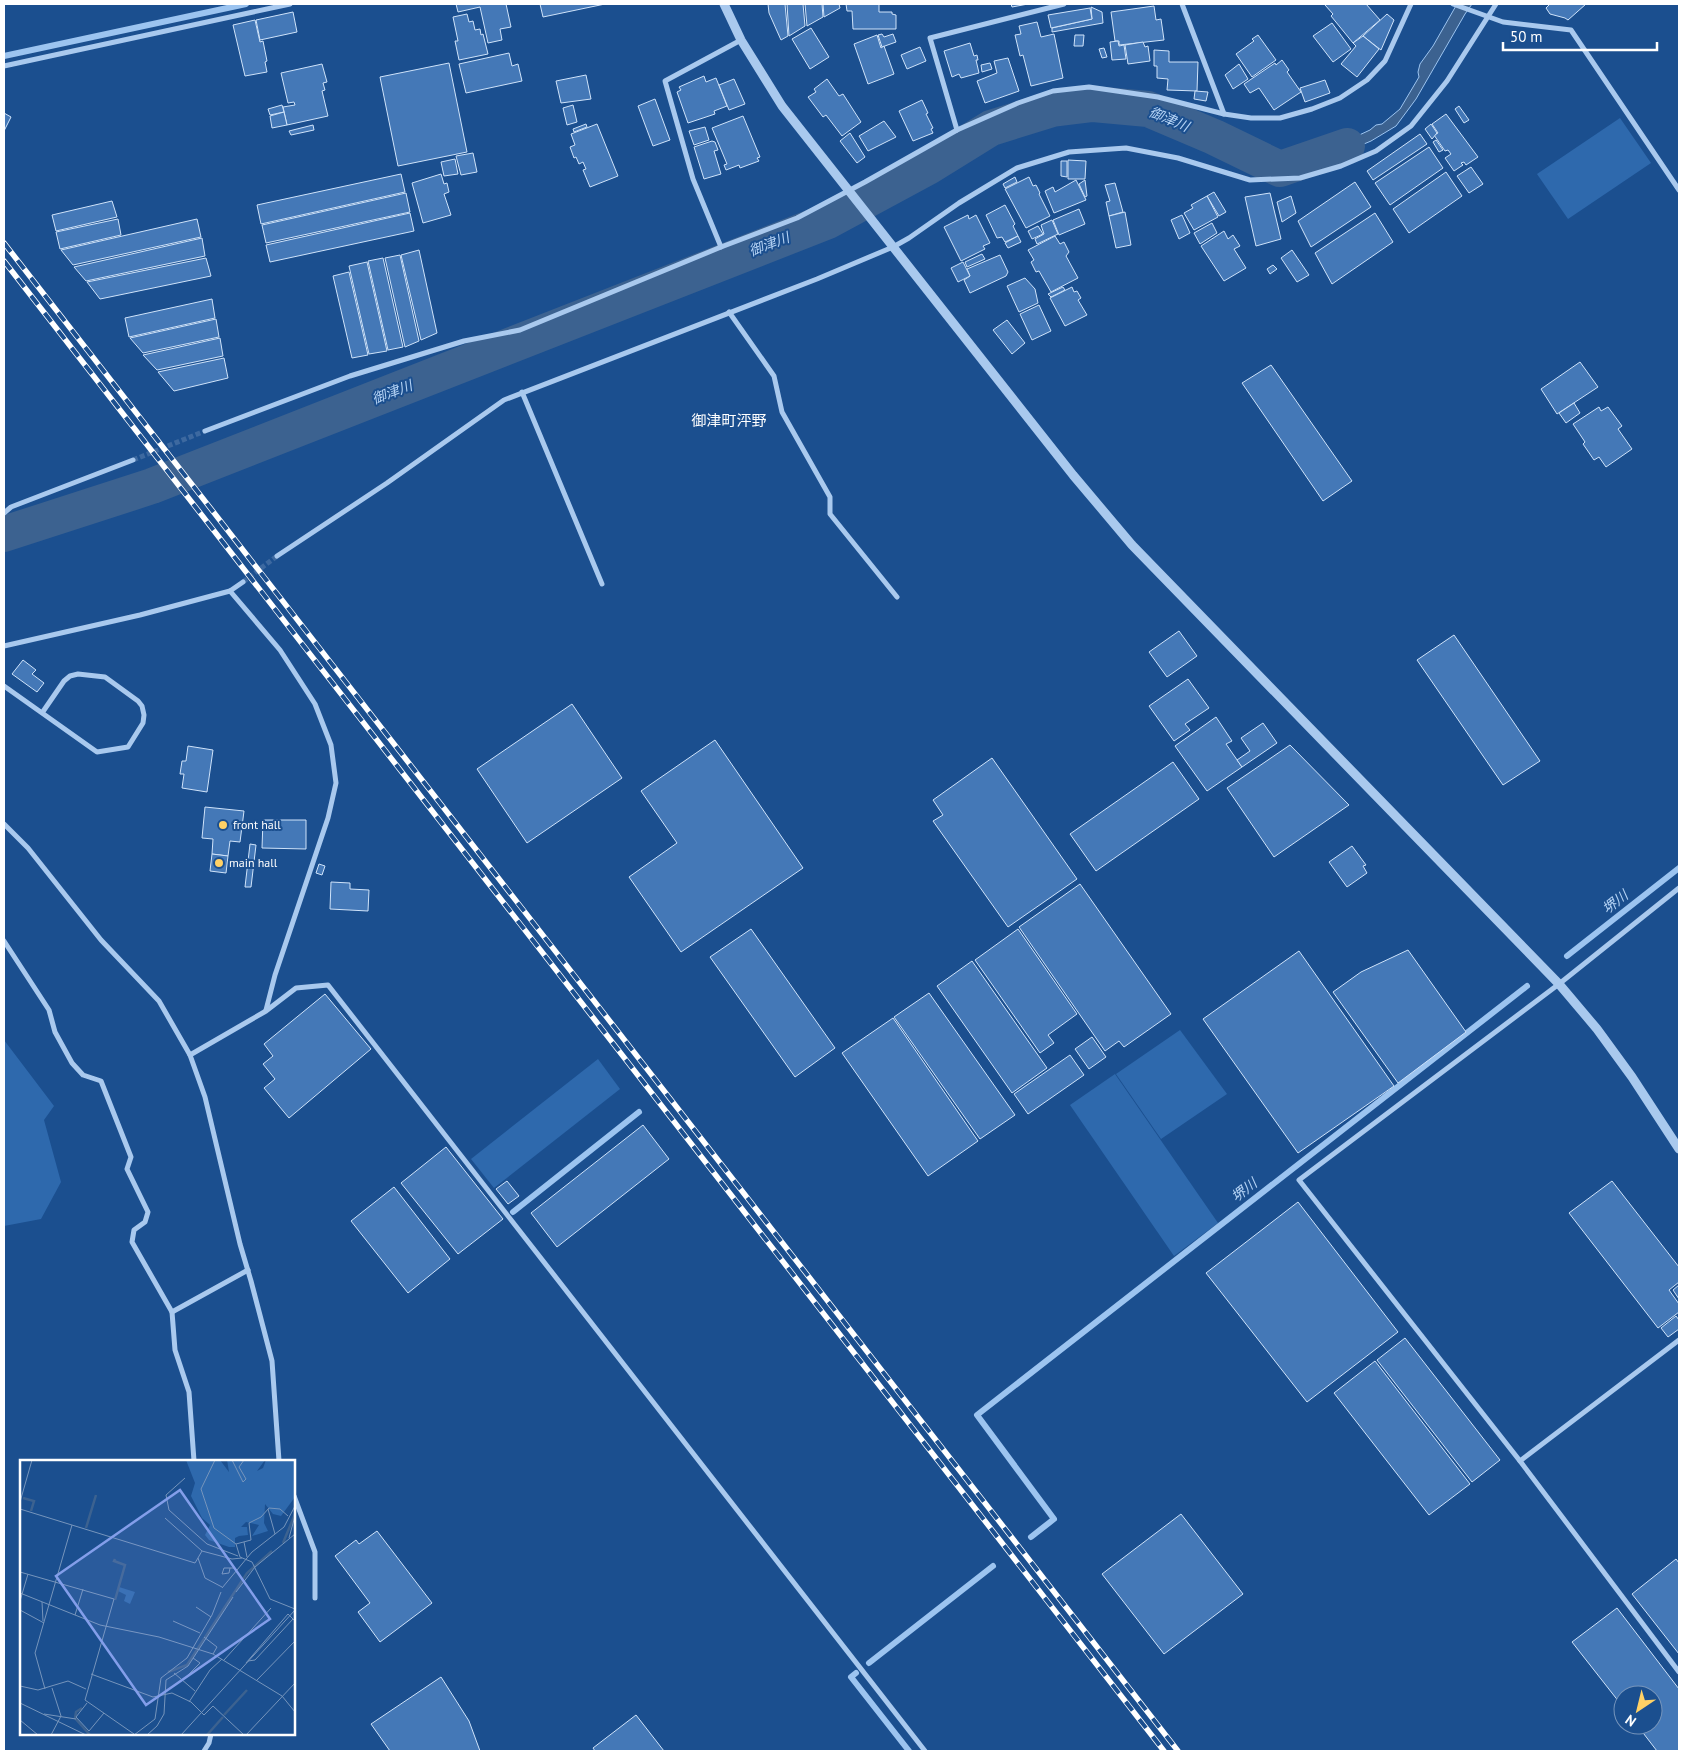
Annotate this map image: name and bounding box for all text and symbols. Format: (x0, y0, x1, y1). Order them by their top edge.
scale bar (1503, 20, 1657, 52)
text: 50 m (1510, 27, 1543, 46)
water label: 御津川 (1146, 103, 1194, 136)
water label: 御津川 (746, 227, 794, 260)
water label: 御津川 (369, 375, 417, 408)
district label: 御津町泙野 (691, 411, 767, 430)
place label: front hall (233, 817, 281, 832)
marker: front hall (217, 819, 229, 831)
place label: main hall (229, 855, 278, 870)
marker: main hall (213, 857, 225, 869)
water label: 堺川 (1598, 885, 1633, 918)
water label: 堺川 (1227, 1173, 1262, 1206)
inset map (20, 1460, 295, 1735)
north arrow (1613, 1685, 1663, 1735)
text: N (1622, 1711, 1639, 1731)

